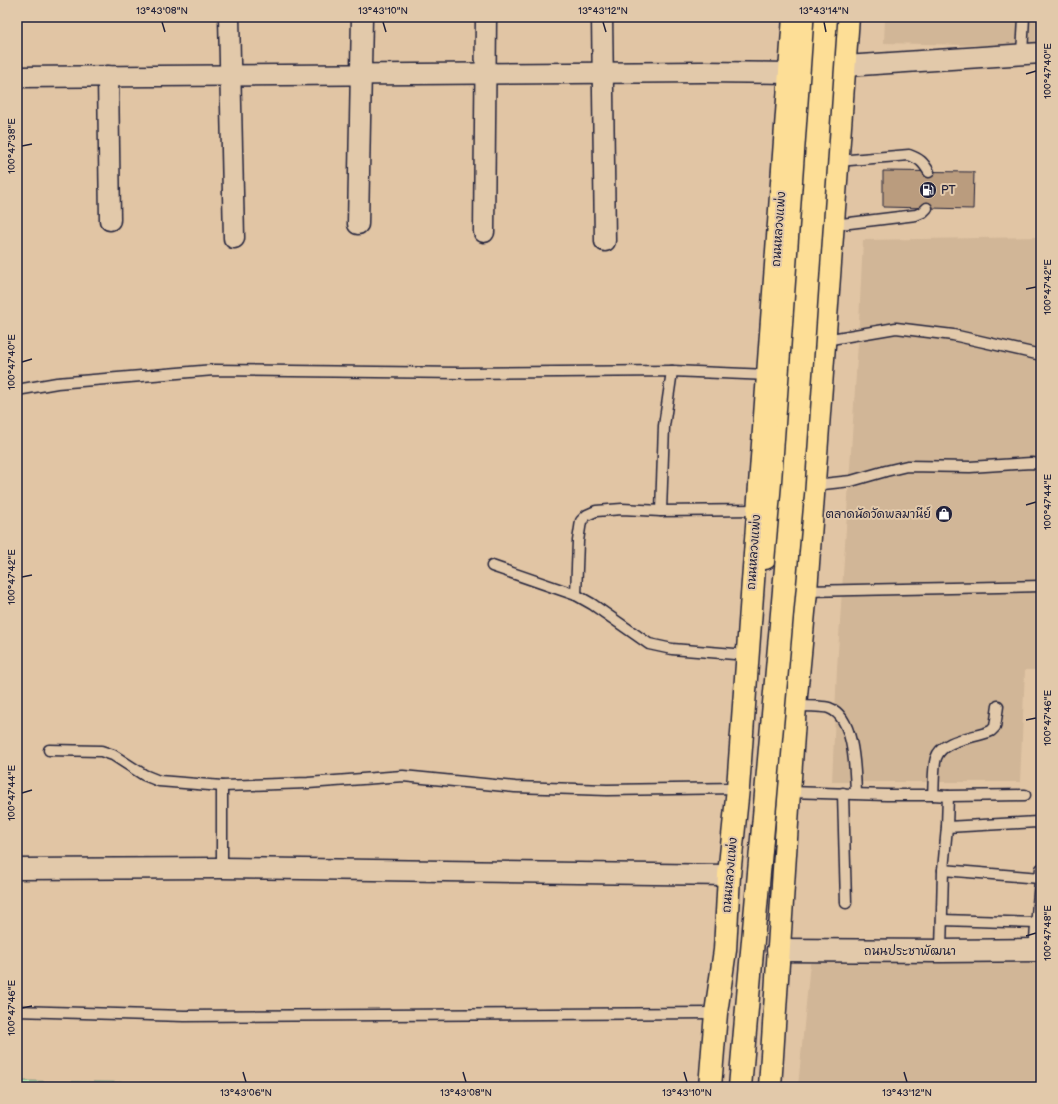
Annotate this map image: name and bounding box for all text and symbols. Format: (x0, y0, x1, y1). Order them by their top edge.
text: 13°43'08"N (136, 5, 188, 17)
text: 13°43'10"N (358, 5, 408, 17)
text: 13°43'12"N (578, 5, 628, 17)
text: 13°43'14"N (799, 5, 849, 17)
text: 100°47'40"E (1042, 43, 1054, 99)
text: 100°47'38"E (6, 118, 18, 174)
fuel station icon: PT (918, 180, 938, 200)
place label: PT (941, 183, 957, 198)
street label: ถนนหลวงแพ่ง (768, 191, 789, 267)
text: 100°47'42"E (1042, 259, 1054, 315)
text: 100°47'40"E (6, 334, 18, 390)
text: 100°47'44"E (1042, 474, 1054, 530)
shop icon: ตลาดนัดวัดพลมานีย์ (934, 504, 954, 524)
place label: ตลาดนัดวัดพลมานีย์ (825, 506, 931, 522)
street label: ถนนหลวงแพ่ง (743, 514, 764, 590)
text: 100°47'42"E (6, 549, 18, 605)
text: 100°47'46"E (1042, 690, 1054, 746)
text: 100°47'44"E (6, 765, 18, 821)
street label: ถนนหลวงแพ่ง (718, 836, 741, 913)
text: 100°47'48"E (1042, 905, 1054, 961)
street label: ถนนประชาพัฒนา (864, 944, 956, 959)
text: 100°47'46"E (6, 980, 18, 1036)
text: 13°43'06"N (220, 1087, 272, 1099)
text: 13°43'08"N (440, 1087, 492, 1099)
text: 13°43'10"N (662, 1087, 712, 1099)
text: 13°43'12"N (882, 1087, 932, 1099)

